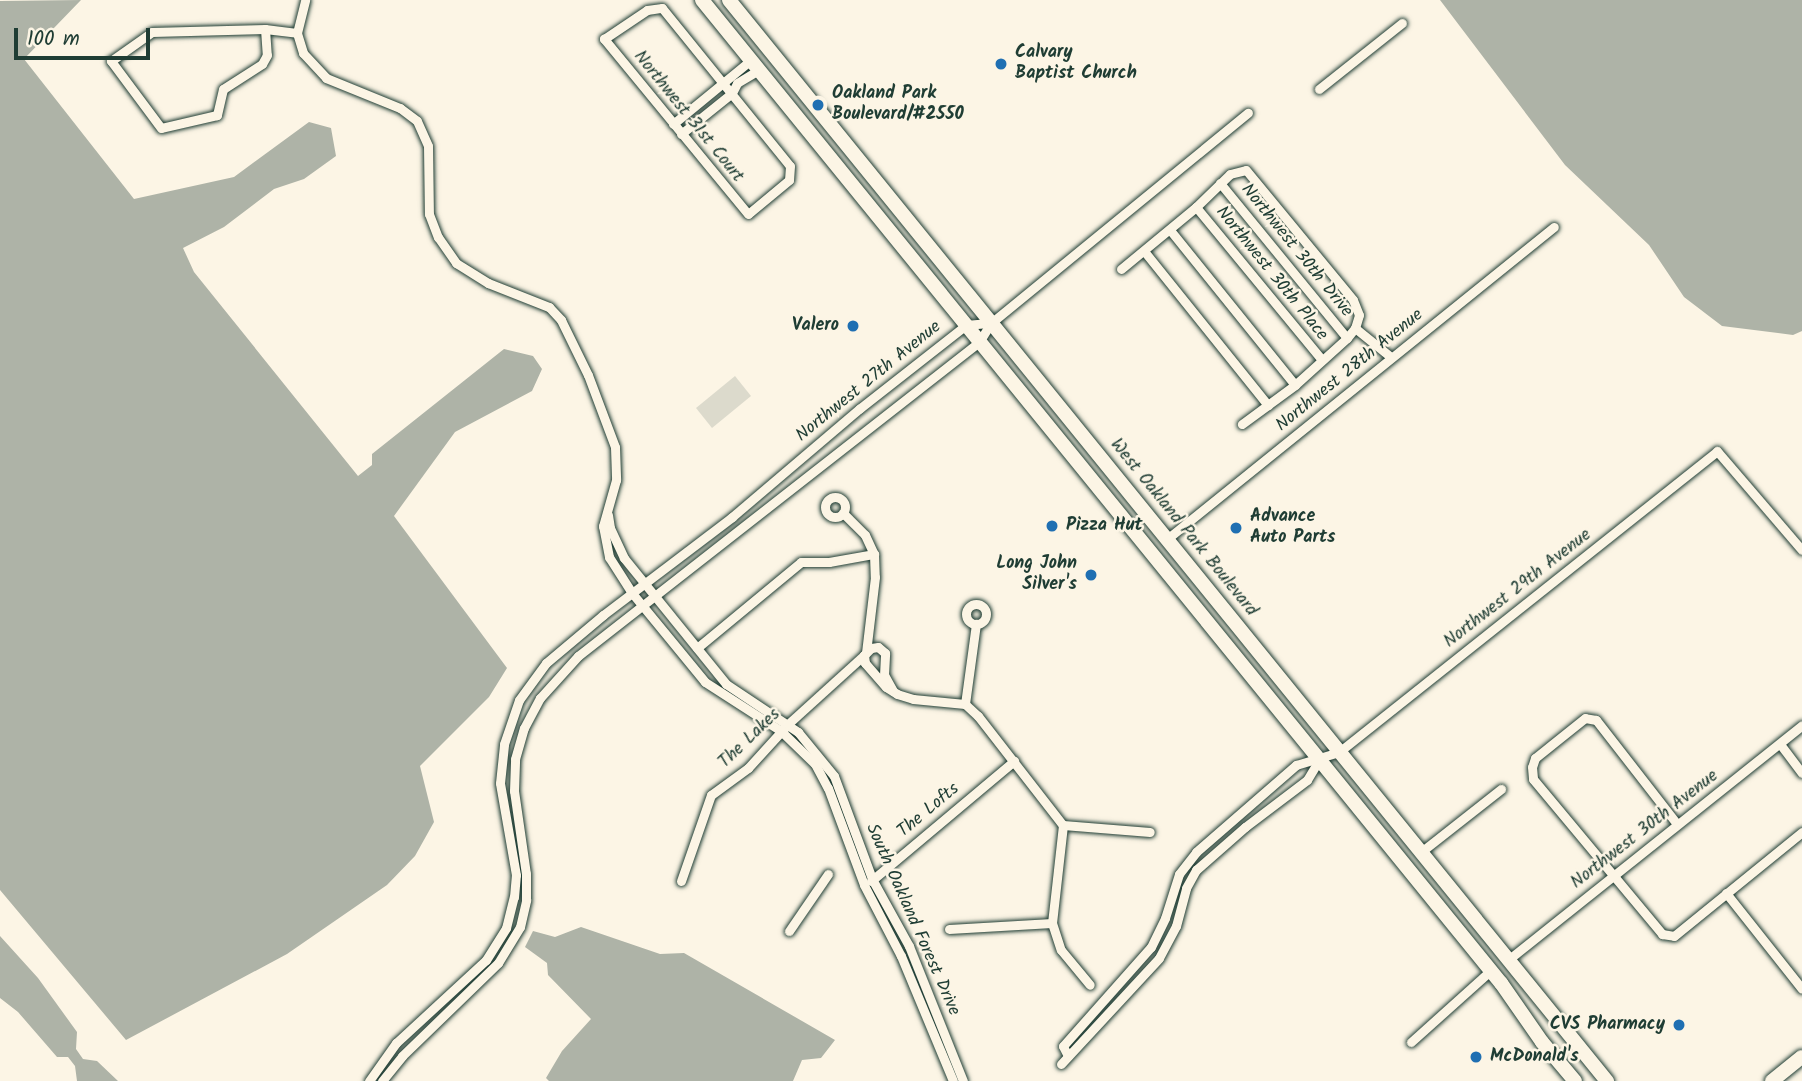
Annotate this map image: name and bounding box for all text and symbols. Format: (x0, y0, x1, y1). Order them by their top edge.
scale bar (18, 14, 154, 58)
text: 100 m (27, 23, 80, 56)
place label: Calvary Baptist Church (1015, 43, 1137, 86)
street label: Northwest 31st Court (628, 47, 748, 187)
marker: Calvary Baptist Church (993, 56, 1009, 72)
place label: Oakland Park Boulevard/#2550 (832, 84, 964, 126)
marker: Oakland Park Boulevard/#2550 (810, 97, 826, 113)
street label: Northwest 30th Drive (1235, 180, 1357, 322)
street label: Northwest 30th Place (1210, 202, 1332, 346)
street label: Northwest 28th Avenue (1272, 305, 1428, 437)
place label: Valero (792, 315, 839, 337)
street label: Northwest 27th Avenue (792, 317, 946, 447)
marker: Valero (845, 318, 861, 334)
street label: West Oakland Park Boulevard (1105, 435, 1261, 621)
place label: Advance Auto Parts (1250, 507, 1335, 550)
place label: Pizza Hut (1066, 515, 1143, 537)
marker: Pizza Hut (1044, 518, 1060, 534)
marker: Advance Auto Parts (1228, 520, 1244, 536)
street label: Northwest 29th Avenue (1440, 525, 1596, 653)
place label: Long John Silver's (996, 554, 1077, 596)
marker: Long John Silver's (1083, 567, 1099, 583)
street label: The Lakes (715, 704, 785, 774)
street label: Northwest 30th Avenue (1567, 766, 1723, 894)
street label: The Lofts (894, 779, 964, 843)
street label: South Oakland Forest Drive (860, 821, 964, 1019)
place label: CVS Pharmacy (1550, 1014, 1665, 1036)
marker: CVS Pharmacy (1671, 1017, 1687, 1033)
place label: McDonald's (1490, 1046, 1579, 1068)
marker: McDonald's (1468, 1049, 1484, 1065)

